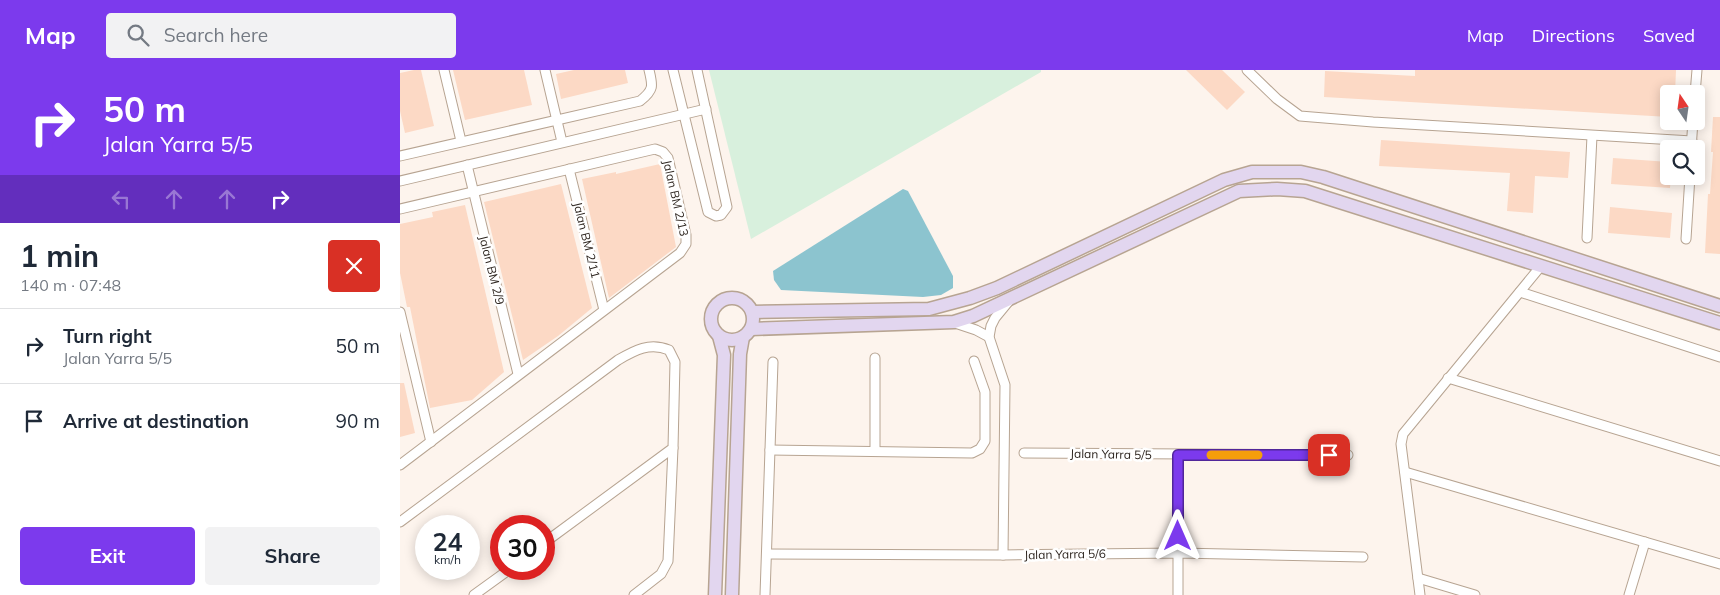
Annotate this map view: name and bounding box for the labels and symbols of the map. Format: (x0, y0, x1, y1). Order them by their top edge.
north arrow (1660, 85, 1705, 130)
street label: Jalan BM 2/13 (660, 158, 692, 238)
street label: Jalan BM 2/11 (570, 200, 604, 280)
street label: Jalan BM 2/9 (476, 234, 508, 306)
pin (1308, 434, 1350, 476)
street label: Jalan Yarra 5/5 (1070, 446, 1152, 462)
position arrow (1151, 509, 1203, 561)
speed limit sign: 30 (490, 515, 555, 580)
street label: Jalan Yarra 5/6 (1024, 546, 1106, 562)

